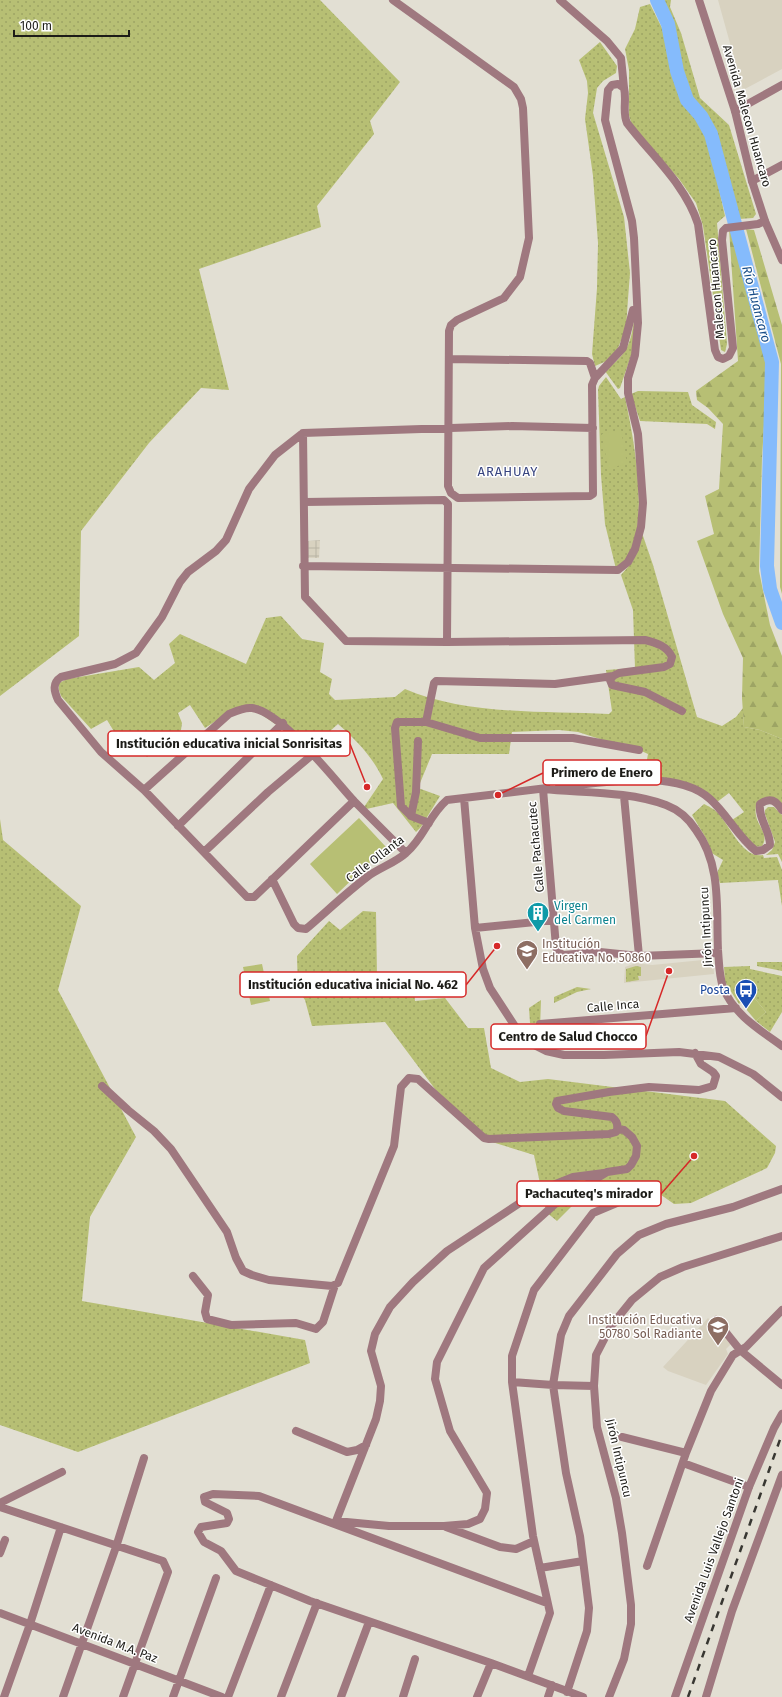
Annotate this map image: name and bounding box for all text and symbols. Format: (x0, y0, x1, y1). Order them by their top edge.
scale bar (14, 12, 129, 38)
text: 100 m (20, 19, 52, 33)
street label: Avenida Malecon Huancaro (720, 43, 774, 189)
street label: Malecon Huancaro (705, 238, 727, 340)
water label: Río Huancaro (739, 264, 774, 344)
district label: ARAHUAY (477, 464, 539, 479)
callout: Institución educativa inicial Sonrisitas (108, 731, 350, 756)
text: Institución educativa inicial Sonrisitas (116, 736, 343, 751)
callout: Primero de Enero (543, 760, 661, 785)
text: Primero de Enero (551, 765, 653, 780)
street label: Calle Pachacutec (525, 801, 547, 893)
street label: Calle Ollanta (343, 833, 407, 885)
street label: Jirón Intipuncu (697, 886, 715, 968)
place label: Virgen del Carmen (554, 899, 616, 927)
building icon: Virgen del Carmen (525, 900, 551, 933)
place label: Institución Educativa No. 50860 (542, 937, 651, 965)
school or university icon: Institución Educativa No. 50860 (514, 938, 540, 971)
callout: Institución educativa inicial No. 462 (240, 972, 466, 997)
text: Institución educativa inicial No. 462 (248, 977, 458, 992)
bus stop icon: Posta (733, 977, 759, 1010)
place label: Posta (700, 983, 730, 997)
street label: Calle Inca (586, 997, 640, 1015)
callout: Centro de Salud Chocco (491, 1024, 646, 1049)
text: Centro de Salud Chocco (498, 1029, 638, 1044)
callout: Pachacuteq's mirador (517, 1181, 661, 1206)
text: Pachacuteq's mirador (525, 1186, 654, 1201)
place label: Institución Educativa 50780 Sol Radiante (588, 1313, 702, 1341)
school or university icon: Institución Educativa 50780 Sol Radiante (705, 1314, 731, 1347)
street label: Jirón Intipuncu (603, 1417, 635, 1499)
street label: Avenida Luis Vallejo Santoni (681, 1476, 747, 1624)
street label: Avenida M.A. Paz (71, 1620, 159, 1666)

